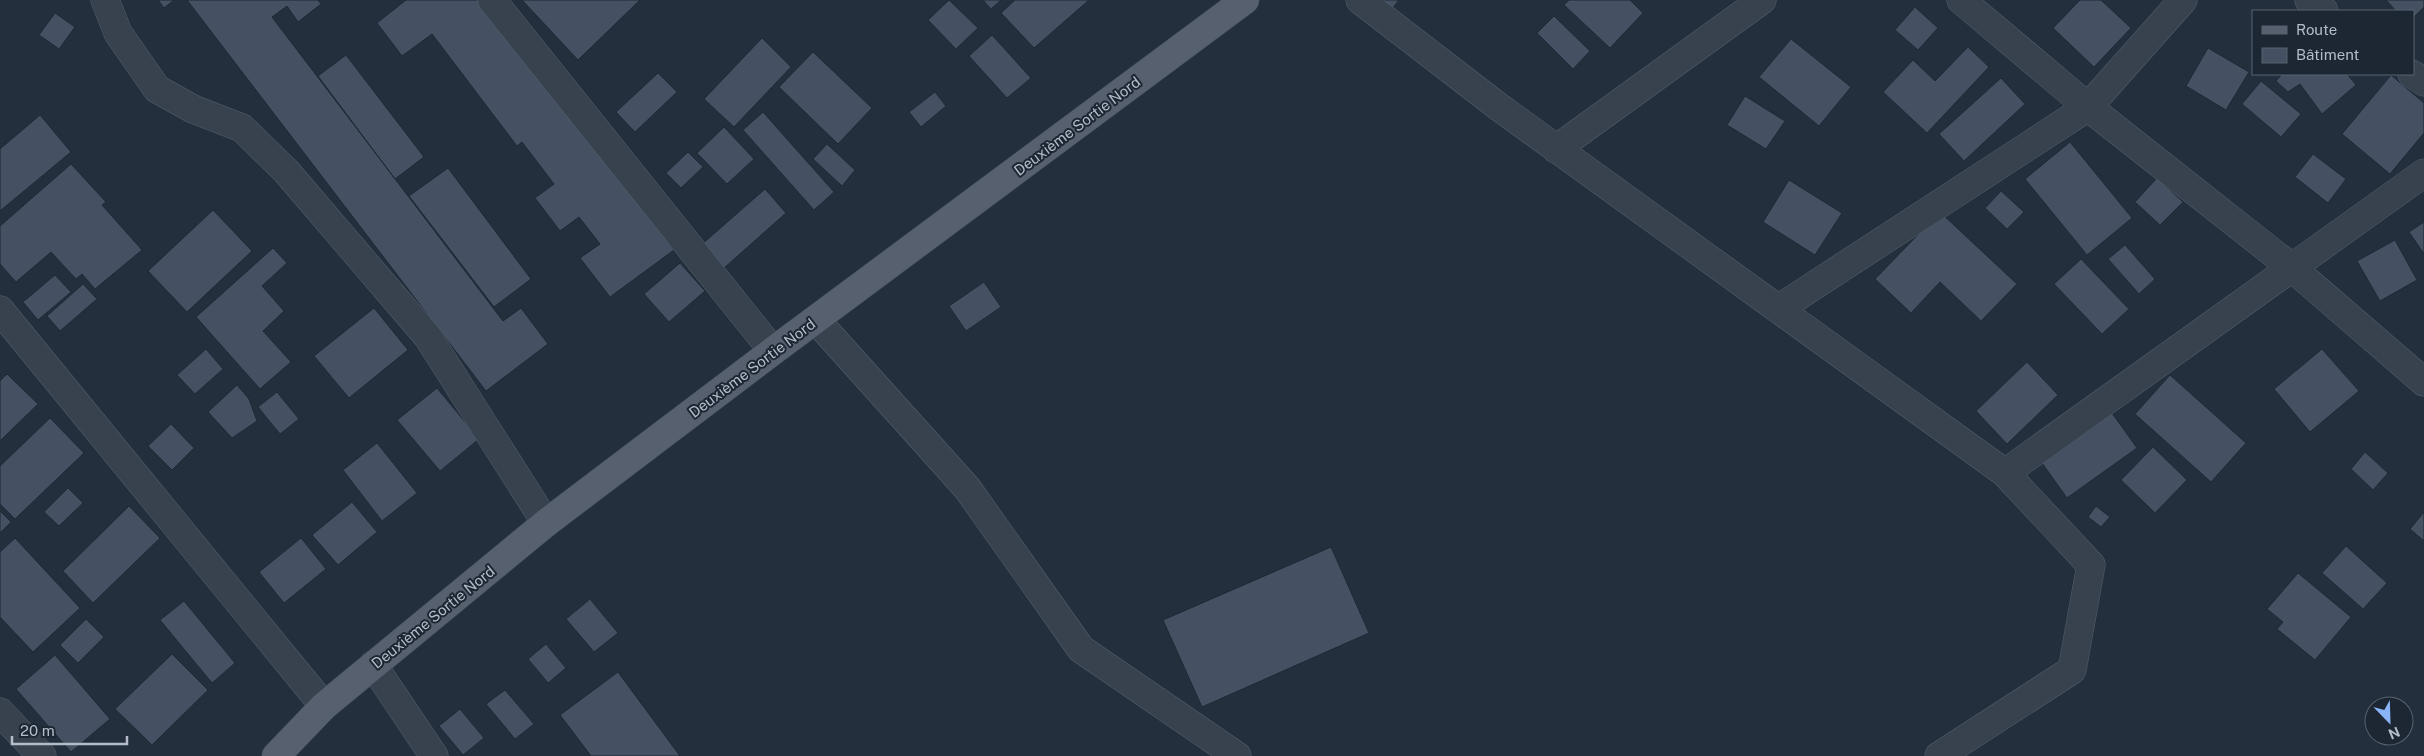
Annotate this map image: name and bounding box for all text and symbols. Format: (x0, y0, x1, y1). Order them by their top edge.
legend (2252, 10, 2414, 75)
text: Route (2296, 21, 2337, 38)
text: Bâtiment (2296, 46, 2359, 63)
street label: Deuxième Sortie Nord (1011, 73, 1143, 179)
street label: Deuxième Sortie Nord (686, 315, 818, 421)
street label: Deuxième Sortie Nord (368, 562, 498, 672)
north arrow (2364, 696, 2414, 746)
scale bar (12, 714, 128, 746)
text: 20 m (20, 722, 55, 739)
text: N (2386, 723, 2402, 742)

